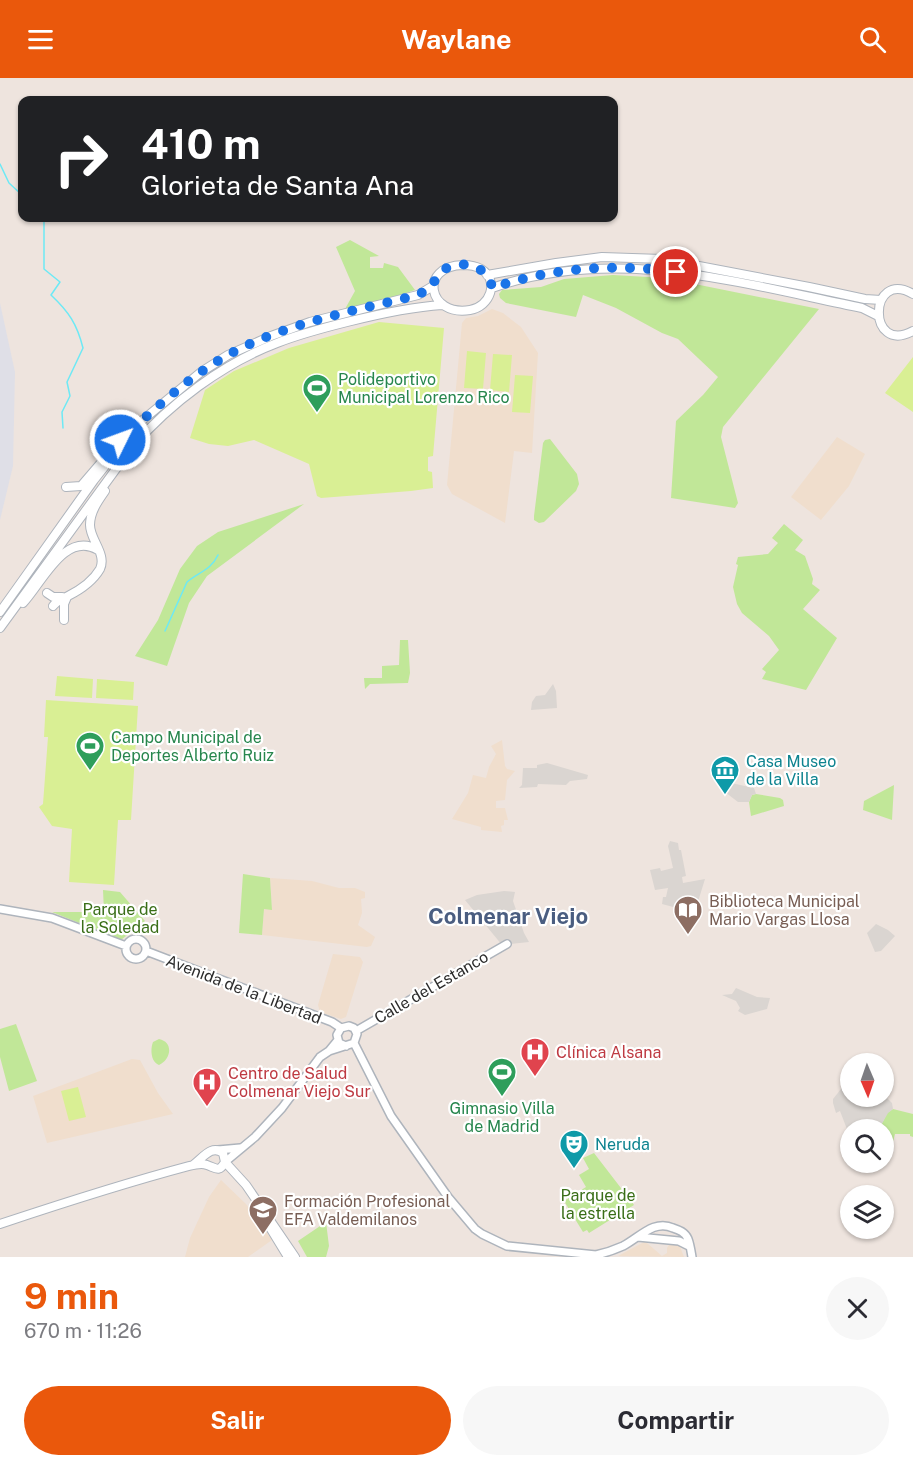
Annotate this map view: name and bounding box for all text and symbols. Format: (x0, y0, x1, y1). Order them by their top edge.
icon: menu (24, 23, 57, 56)
text: Waylane (401, 23, 512, 55)
icon: search (856, 23, 889, 56)
text: 410 m (141, 119, 261, 168)
icon: right (42, 120, 120, 198)
text: Glorieta de Santa Ana (141, 169, 414, 201)
pin (650, 246, 701, 297)
icon: arrive (659, 255, 692, 288)
place label: Polideportivo Municipal Lorenzo Rico (338, 370, 510, 407)
sports icon: Polideportivo Municipal Lorenzo Rico (301, 372, 333, 414)
position arrow (88, 408, 152, 472)
place label: Campo Municipal de Deportes Alberto Ruiz (111, 728, 274, 765)
sports icon: Campo Municipal de Deportes Alberto Ruiz (74, 730, 106, 772)
place label: Casa Museo de la Villa (746, 752, 836, 789)
museum icon: Casa Museo de la Villa (709, 754, 741, 796)
place label: Biblioteca Municipal Mario Vargas Llosa (709, 892, 860, 929)
library icon: Biblioteca Municipal Mario Vargas Llosa (672, 894, 704, 936)
park label: Parque de la Soledad (81, 900, 159, 937)
district label: Colmenar Viejo (428, 903, 588, 929)
street label: Calle del Estanco (371, 947, 492, 1028)
street label: Avenida de la Libertad (163, 951, 324, 1028)
hospital icon: Clínica Alsana (519, 1036, 551, 1078)
place label: Clínica Alsana (556, 1043, 661, 1062)
north arrow (840, 1053, 894, 1107)
map controls (840, 1053, 894, 1239)
sports icon: Gimnasio Villa de Madrid (486, 1056, 518, 1098)
place label: Centro de Salud Colmenar Viejo Sur (228, 1064, 371, 1101)
hospital icon: Centro de Salud Colmenar Viejo Sur (191, 1066, 223, 1108)
place label: Gimnasio Villa de Madrid (449, 1099, 555, 1136)
button: search (840, 1119, 894, 1173)
theatre icon: Neruda (558, 1128, 590, 1170)
place label: Neruda (595, 1135, 650, 1154)
button: layers (840, 1185, 894, 1239)
park label: Parque de la estrella (560, 1186, 636, 1223)
place label: Formación Profesional EFA Valdemilanos (284, 1192, 450, 1229)
school or university icon: Formación Profesional EFA Valdemilanos (247, 1194, 279, 1236)
text: 9 min (24, 1275, 119, 1317)
button: close (826, 1277, 889, 1340)
text: 670 m · 11:26 (24, 1319, 142, 1343)
button: Salir (24, 1386, 451, 1455)
button: Compartir (463, 1386, 889, 1455)

